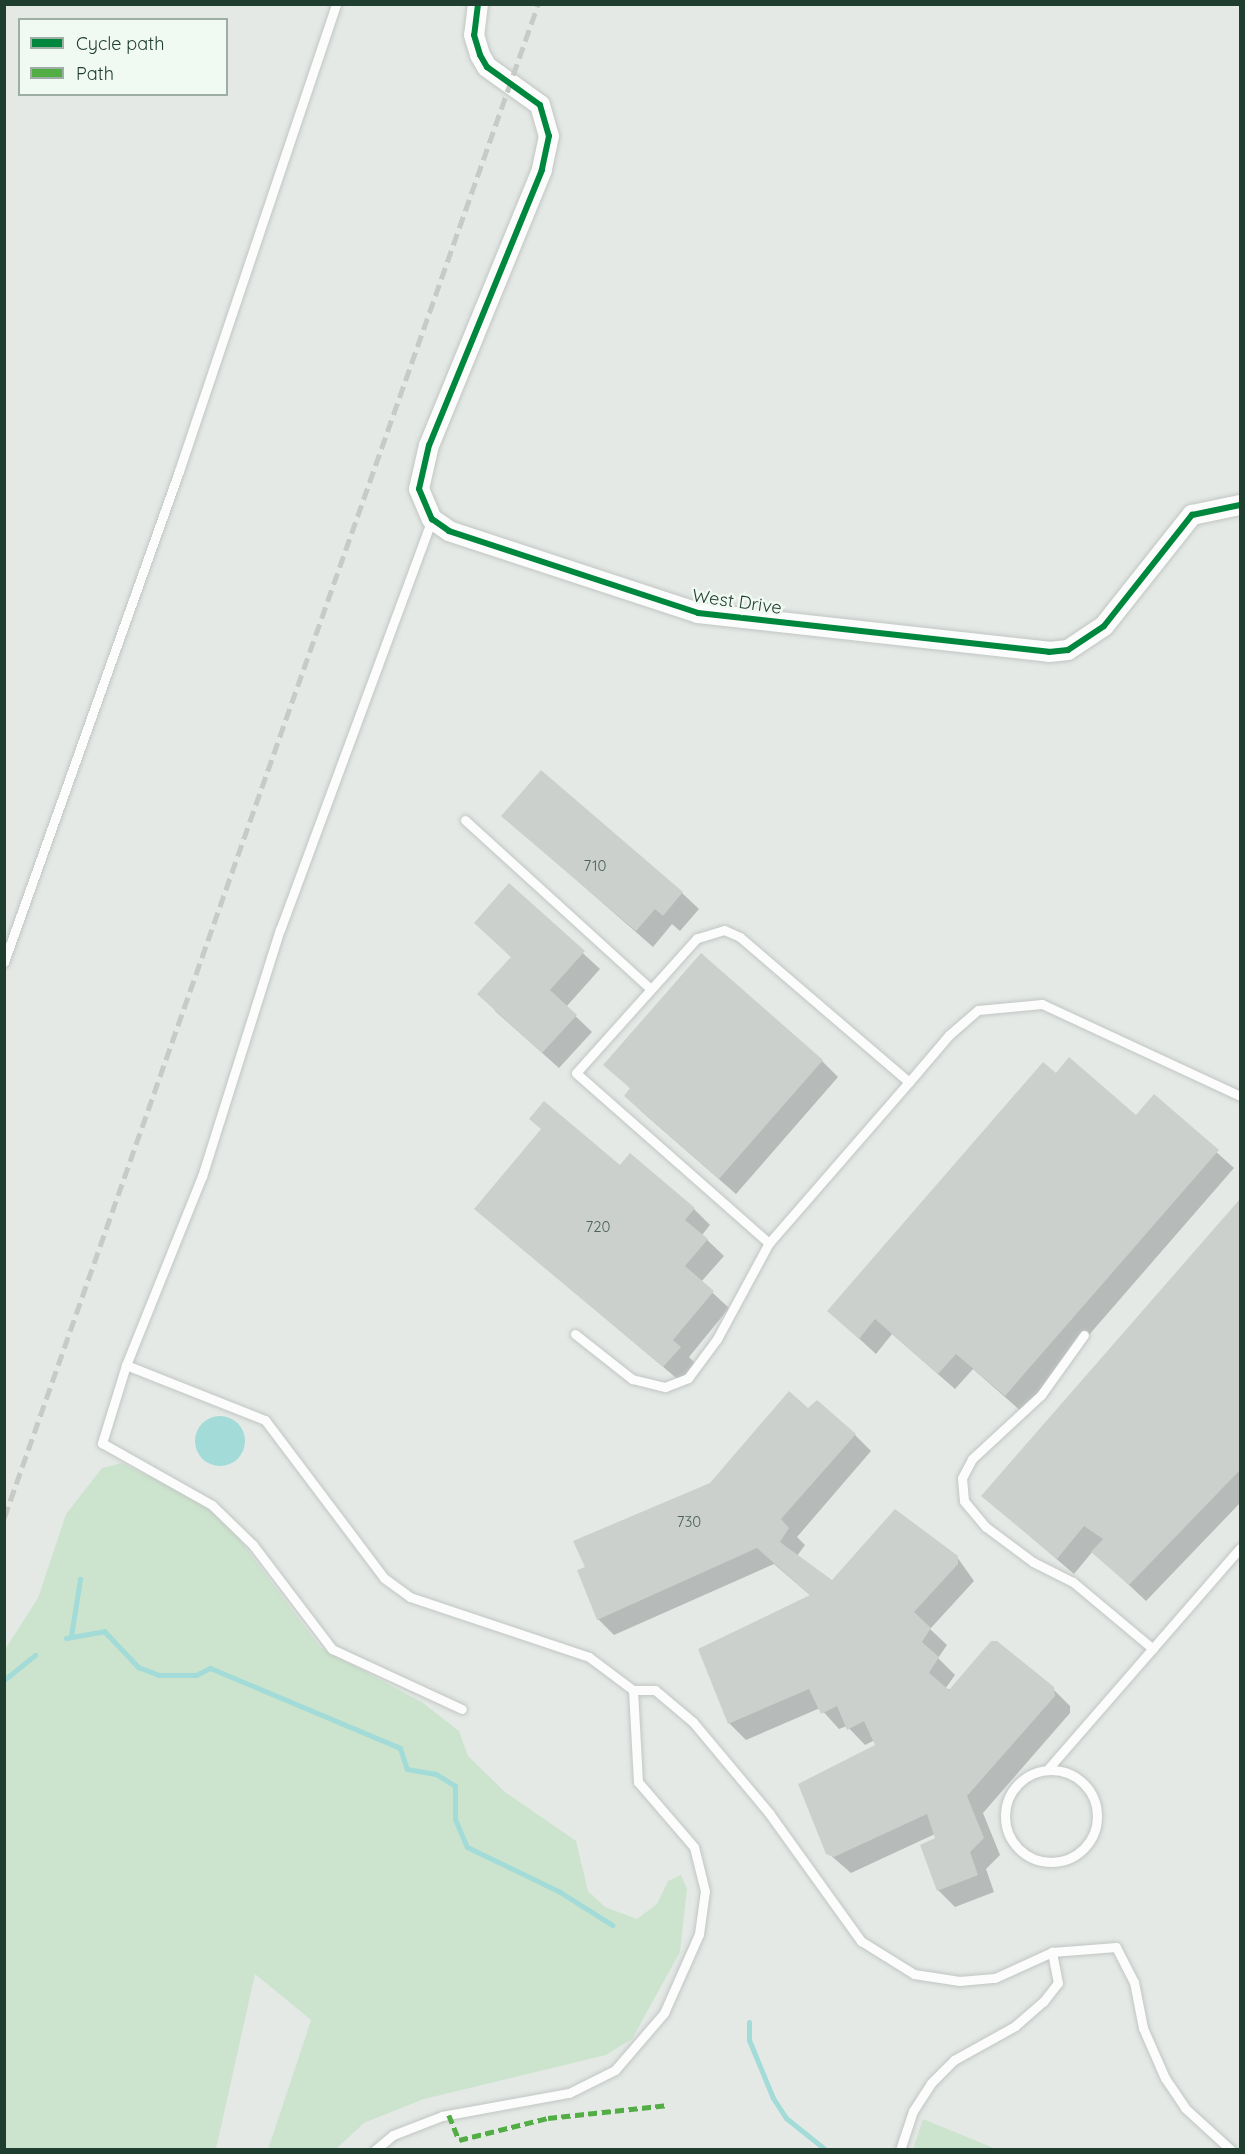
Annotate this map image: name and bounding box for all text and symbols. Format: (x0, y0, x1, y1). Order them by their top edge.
legend (18, 18, 228, 96)
text: Cycle path (76, 32, 164, 55)
text: Path (76, 62, 114, 85)
street label: West Drive (691, 585, 783, 619)
house number: 710 (584, 857, 606, 875)
house number: 720 (586, 1218, 610, 1236)
house number: 730 (677, 1513, 701, 1531)

